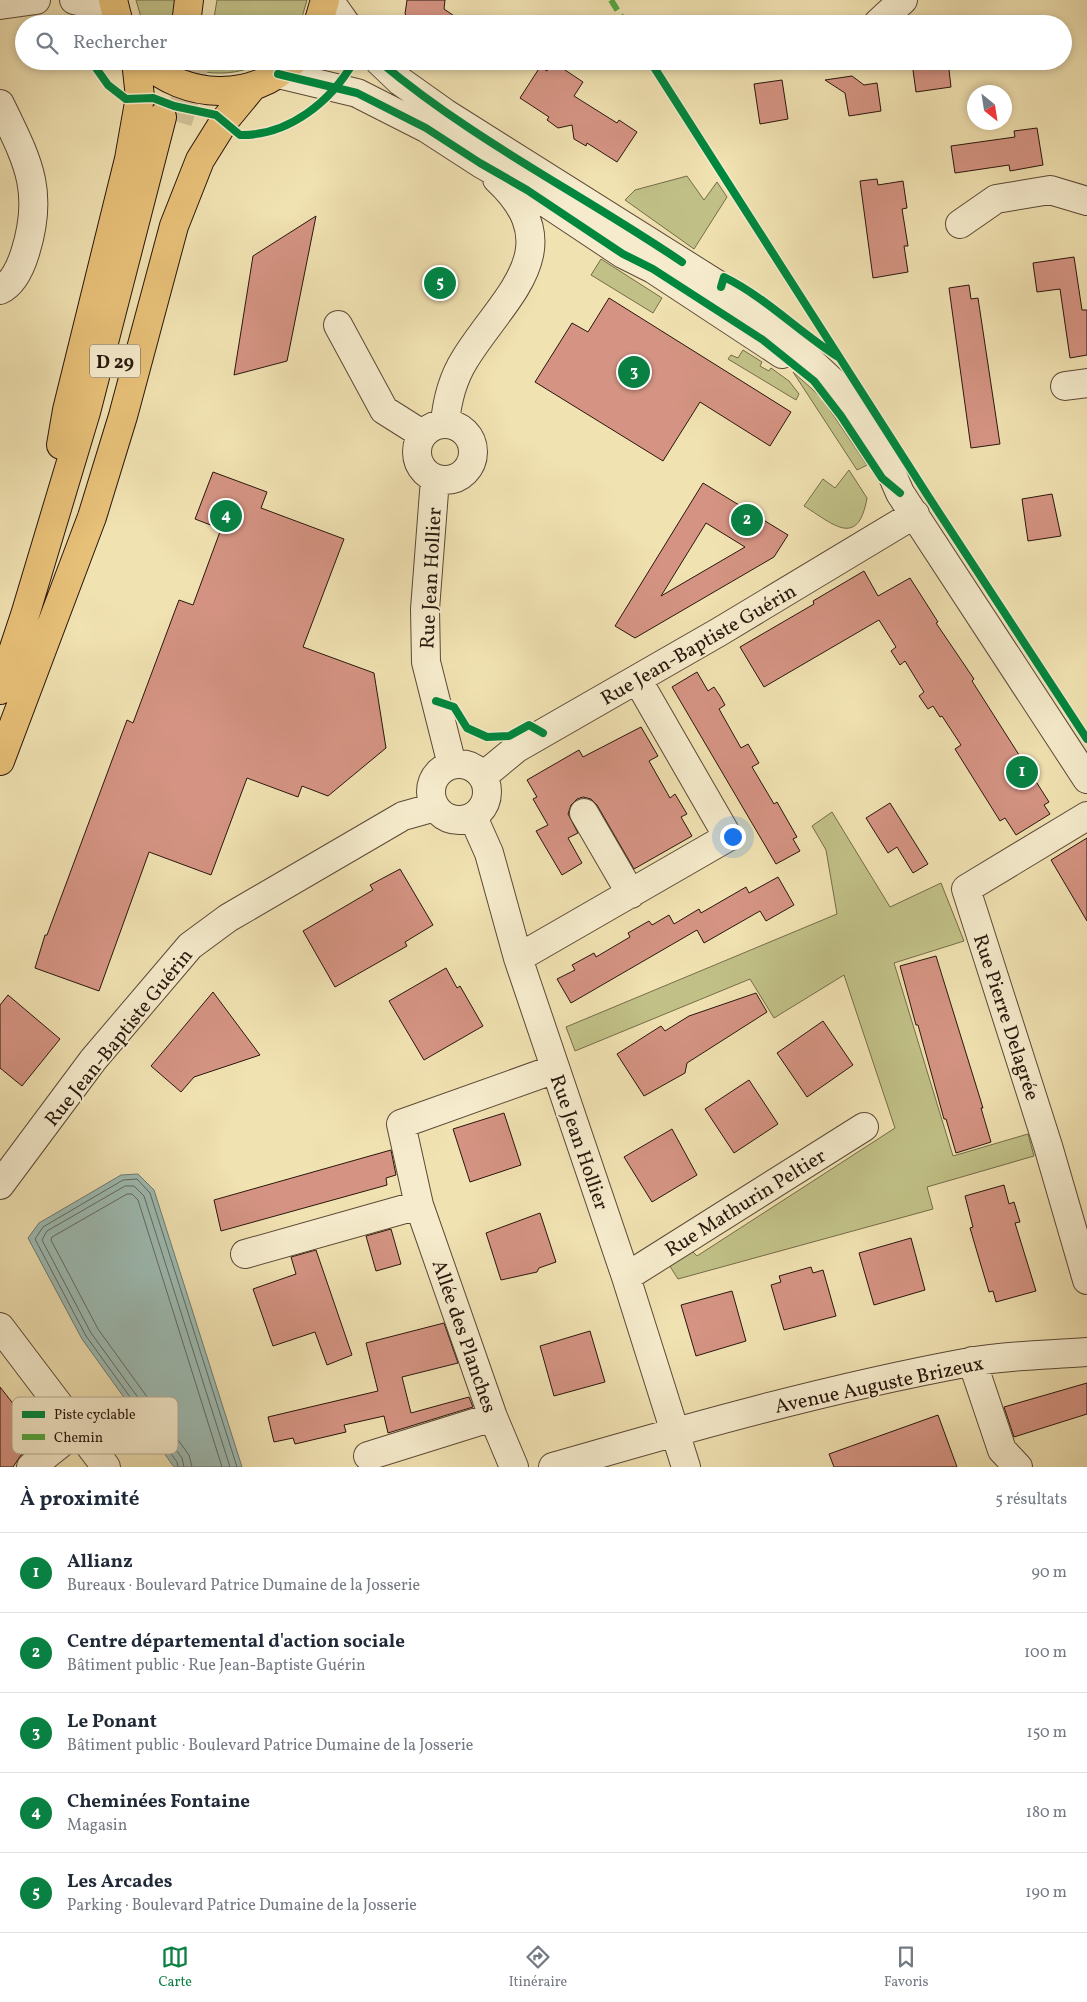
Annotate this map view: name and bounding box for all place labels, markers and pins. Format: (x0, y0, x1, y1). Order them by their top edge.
pin: 5 (424, 264, 456, 302)
pin: 3 (618, 353, 650, 391)
pin: 4 (210, 497, 242, 535)
pin: 2 (731, 501, 763, 539)
pin: 1 (1006, 753, 1038, 791)

